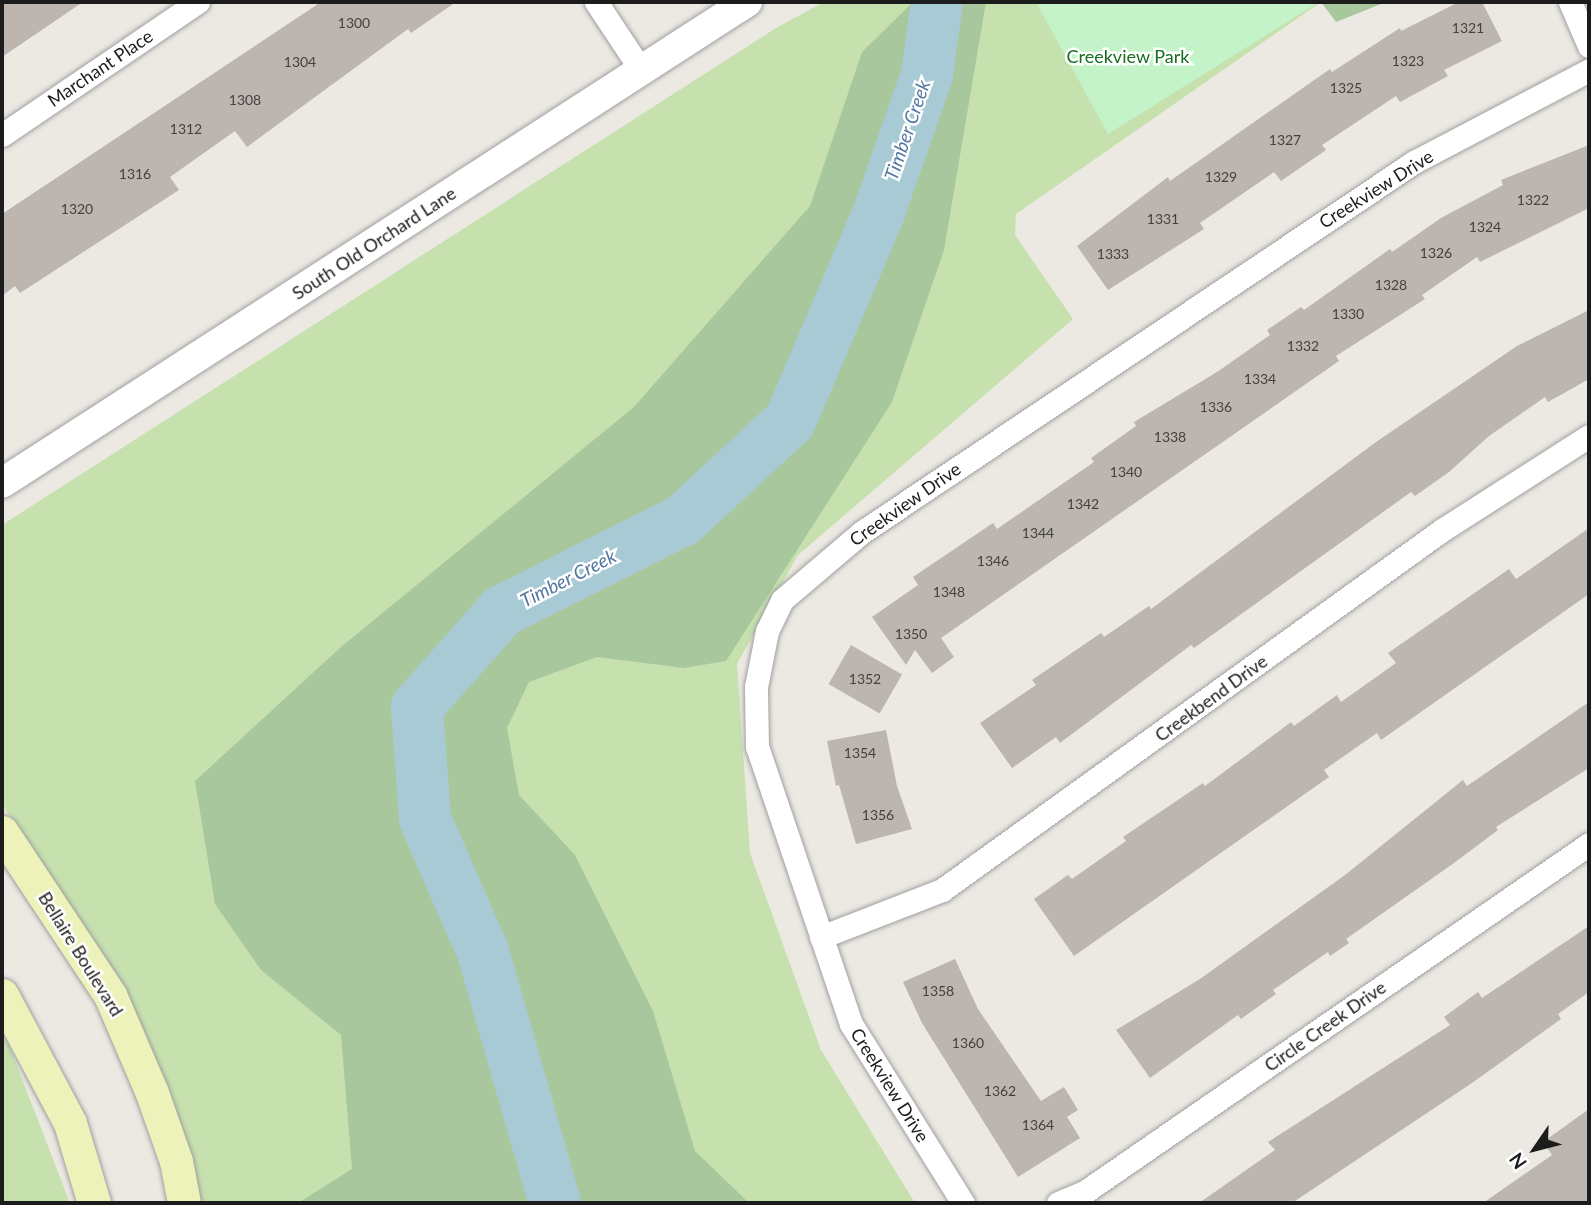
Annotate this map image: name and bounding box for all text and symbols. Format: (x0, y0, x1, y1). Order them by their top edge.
house number: 1300 (338, 15, 370, 31)
house number: 1321 (1452, 20, 1484, 36)
street label: Marchant Place (43, 25, 157, 111)
park label: Creekview Park (1066, 45, 1190, 67)
house number: 1323 (1392, 53, 1424, 69)
house number: 1304 (284, 54, 316, 70)
water label: Timber Creek (879, 77, 935, 183)
house number: 1325 (1330, 80, 1362, 96)
house number: 1308 (229, 92, 261, 108)
house number: 1312 (170, 121, 202, 137)
house number: 1327 (1269, 132, 1301, 148)
street label: Creekview Drive (1315, 145, 1437, 233)
house number: 1316 (119, 166, 151, 182)
house number: 1329 (1205, 169, 1237, 185)
street label: South Old Orchard Lane (288, 182, 460, 304)
house number: 1322 (1517, 192, 1549, 208)
house number: 1320 (61, 201, 93, 217)
house number: 1331 (1147, 211, 1179, 227)
house number: 1324 (1469, 219, 1501, 235)
house number: 1326 (1420, 245, 1452, 261)
house number: 1333 (1097, 246, 1129, 262)
house number: 1328 (1375, 277, 1407, 293)
house number: 1330 (1332, 306, 1364, 322)
house number: 1332 (1287, 338, 1319, 354)
house number: 1334 (1244, 371, 1276, 387)
house number: 1336 (1200, 399, 1232, 415)
house number: 1338 (1154, 429, 1186, 445)
street label: Creekview Drive (845, 458, 965, 550)
house number: 1340 (1110, 464, 1142, 480)
house number: 1342 (1067, 496, 1099, 512)
house number: 1344 (1022, 525, 1054, 541)
water label: Timber Creek (516, 544, 620, 612)
house number: 1346 (977, 553, 1009, 569)
house number: 1348 (933, 584, 965, 600)
house number: 1350 (895, 626, 927, 642)
street label: Creekbend Drive (1151, 650, 1271, 746)
house number: 1352 (849, 671, 881, 687)
house number: 1354 (844, 745, 876, 761)
house number: 1356 (862, 807, 894, 823)
street label: Bellaire Boulevard (34, 888, 128, 1020)
street label: Circle Creek Drive (1260, 976, 1390, 1076)
house number: 1358 (922, 983, 954, 999)
street label: Creekview Drive (846, 1024, 934, 1146)
house number: 1360 (952, 1035, 984, 1051)
house number: 1362 (984, 1083, 1016, 1099)
north arrow (1500, 1114, 1570, 1184)
house number: 1364 (1022, 1117, 1054, 1133)
text: N (1504, 1149, 1531, 1174)

